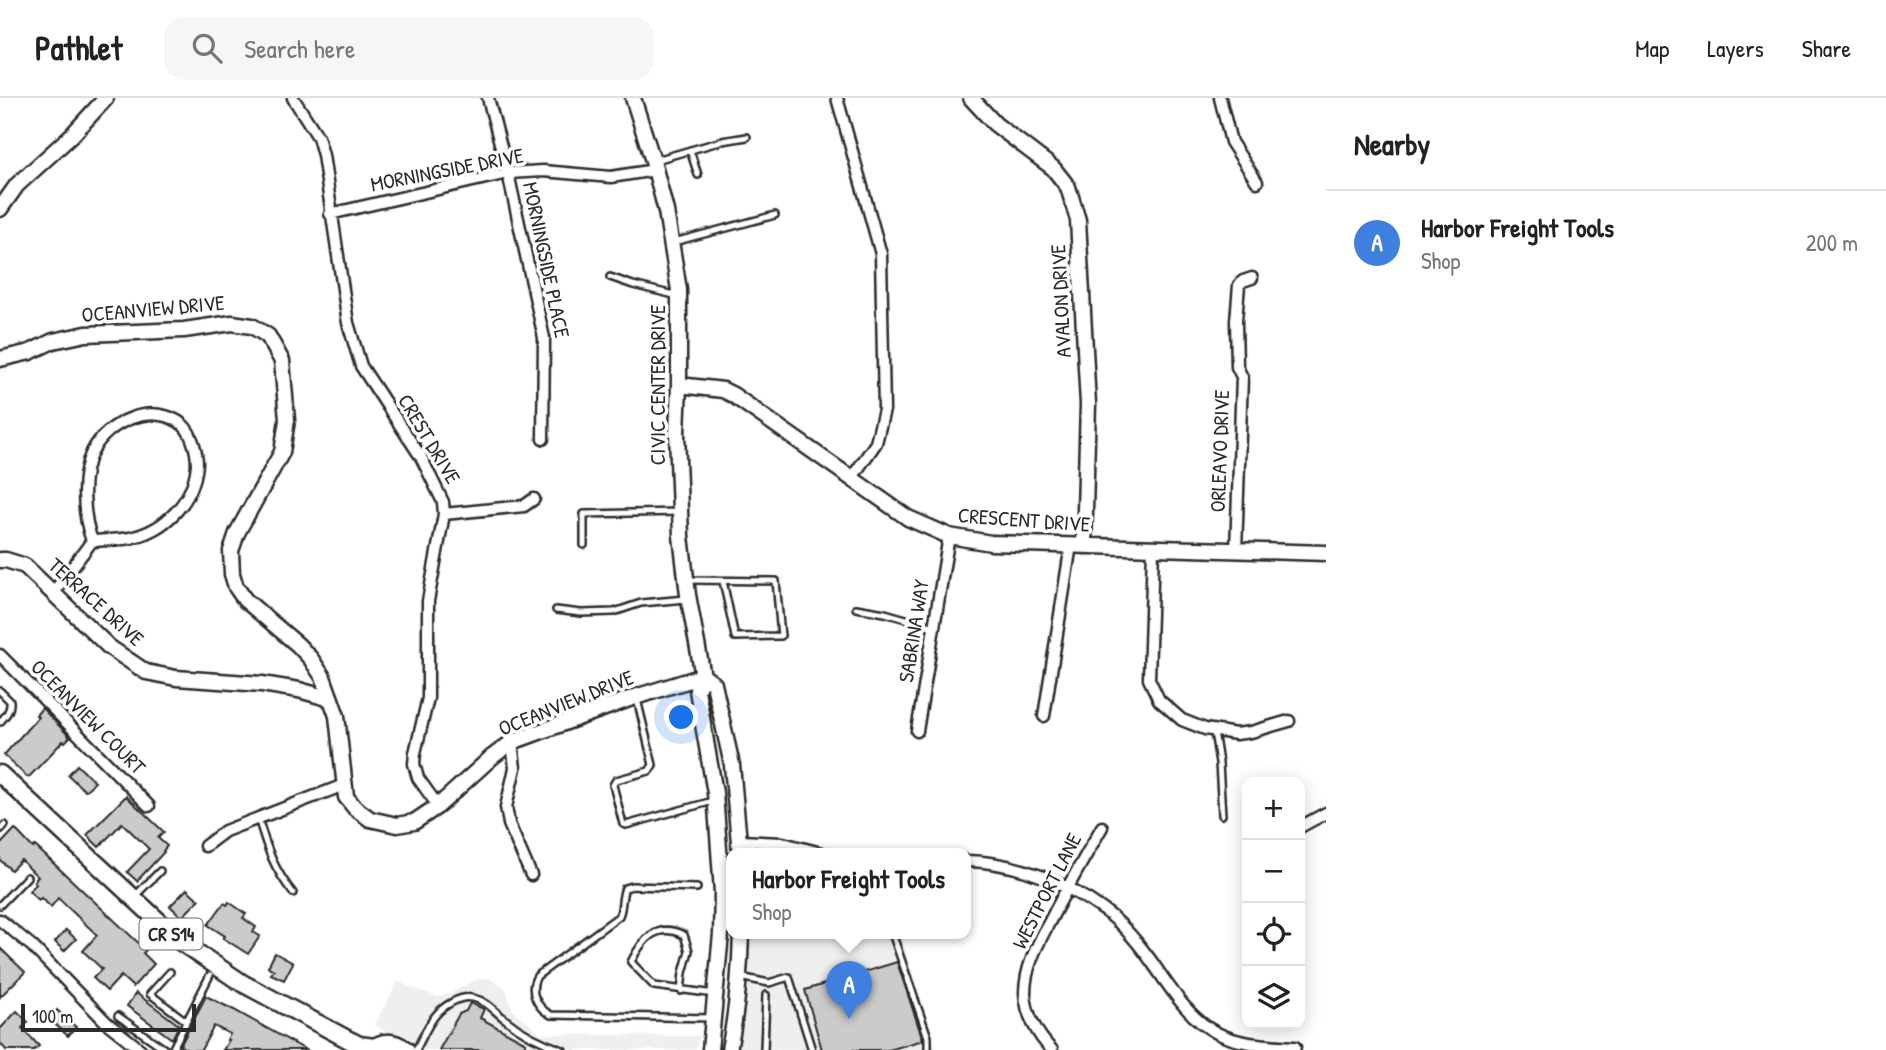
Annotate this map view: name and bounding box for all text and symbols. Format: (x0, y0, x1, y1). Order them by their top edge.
search box (164, 17, 654, 80)
text: Pathlet (35, 26, 122, 70)
icon: search (188, 29, 226, 67)
text: Search here (244, 31, 355, 66)
text: Map (1635, 32, 1669, 64)
text: Layers (1707, 32, 1764, 64)
text: Share (1802, 32, 1851, 64)
text: Nearby (1354, 124, 1430, 164)
street label: MORNINGSIDE DRIVE (368, 140, 526, 199)
street label: MORNINGSIDE PLACE (516, 179, 577, 341)
text: Harbor Freight Tools (1421, 210, 1614, 245)
text: A (1371, 227, 1383, 258)
text: 200 m (1806, 227, 1858, 258)
street label: AVALON DRIVE (1043, 244, 1078, 358)
text: Shop (1421, 245, 1460, 276)
street label: OCEANVIEW DRIVE (80, 288, 226, 329)
street label: CIVIC CENTER DRIVE (643, 305, 672, 465)
street label: CREST DRIVE (391, 388, 468, 489)
street label: ORLEAVO DRIVE (1203, 389, 1236, 513)
street label: CRESCENT DRIVE (957, 500, 1091, 539)
street label: TERRACE DRIVE (42, 551, 150, 652)
street label: SABRINA WAY (891, 577, 936, 684)
street label: OCEANVIEW COURT (24, 653, 153, 781)
street label: OCEANVIEW DRIVE (494, 662, 638, 743)
your location (664, 700, 698, 734)
map controls (1242, 777, 1305, 1029)
button: + (1242, 777, 1305, 840)
street label: WESTPORT LANE (1005, 828, 1088, 954)
button: − (1242, 840, 1305, 903)
popup (726, 848, 971, 939)
text: Harbor Freight Tools (752, 861, 945, 896)
text: Shop (752, 896, 791, 927)
button: locate (1242, 903, 1305, 966)
road number: CR S14 (140, 918, 202, 950)
pin: A (826, 961, 872, 1019)
button: layers (1242, 966, 1305, 1029)
scale bar (21, 1001, 196, 1033)
text: 100 m (32, 1003, 73, 1029)

